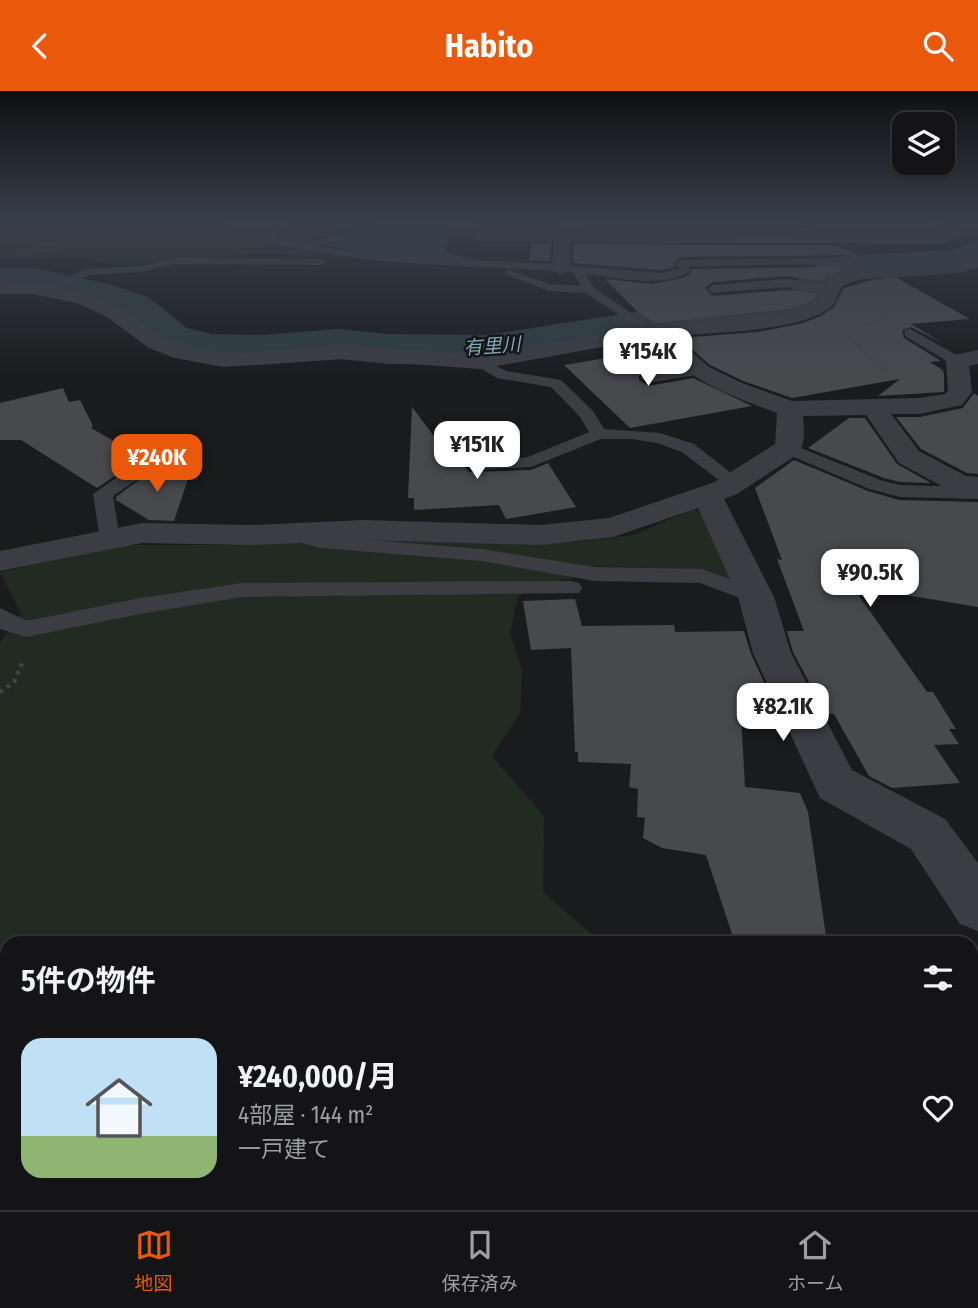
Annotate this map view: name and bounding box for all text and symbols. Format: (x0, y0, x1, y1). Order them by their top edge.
icon: back (21, 27, 59, 65)
text: Habito (445, 27, 533, 65)
icon: search (919, 27, 957, 65)
map controls (892, 112, 955, 175)
button: layers (892, 112, 955, 175)
pin: ¥154K (599, 329, 697, 388)
water label: 有里川 (463, 332, 523, 359)
text: ¥154K (619, 337, 677, 365)
pin: ¥151K (428, 421, 526, 481)
text: ¥151K (450, 430, 504, 458)
pin: ¥240K (108, 435, 206, 494)
text: ¥240K (127, 443, 187, 471)
pin: ¥90.5K (813, 549, 927, 609)
text: ¥90.5K (837, 558, 903, 586)
pin: ¥82.1K (726, 683, 840, 743)
text: ¥82.1K (753, 692, 813, 720)
icon: filters (919, 959, 957, 997)
text: 5件の物件 (21, 963, 156, 999)
text: ¥240,000/月 (238, 1059, 398, 1095)
icon: home (77, 1066, 161, 1150)
icon: heart (919, 1089, 957, 1127)
text: 4部屋 · 144 m² (238, 1101, 373, 1129)
text: 一戸建て (238, 1135, 330, 1163)
tab: 地図 (135, 1226, 173, 1295)
tab: 保存済み (442, 1226, 518, 1295)
tab: ホーム (787, 1226, 843, 1295)

